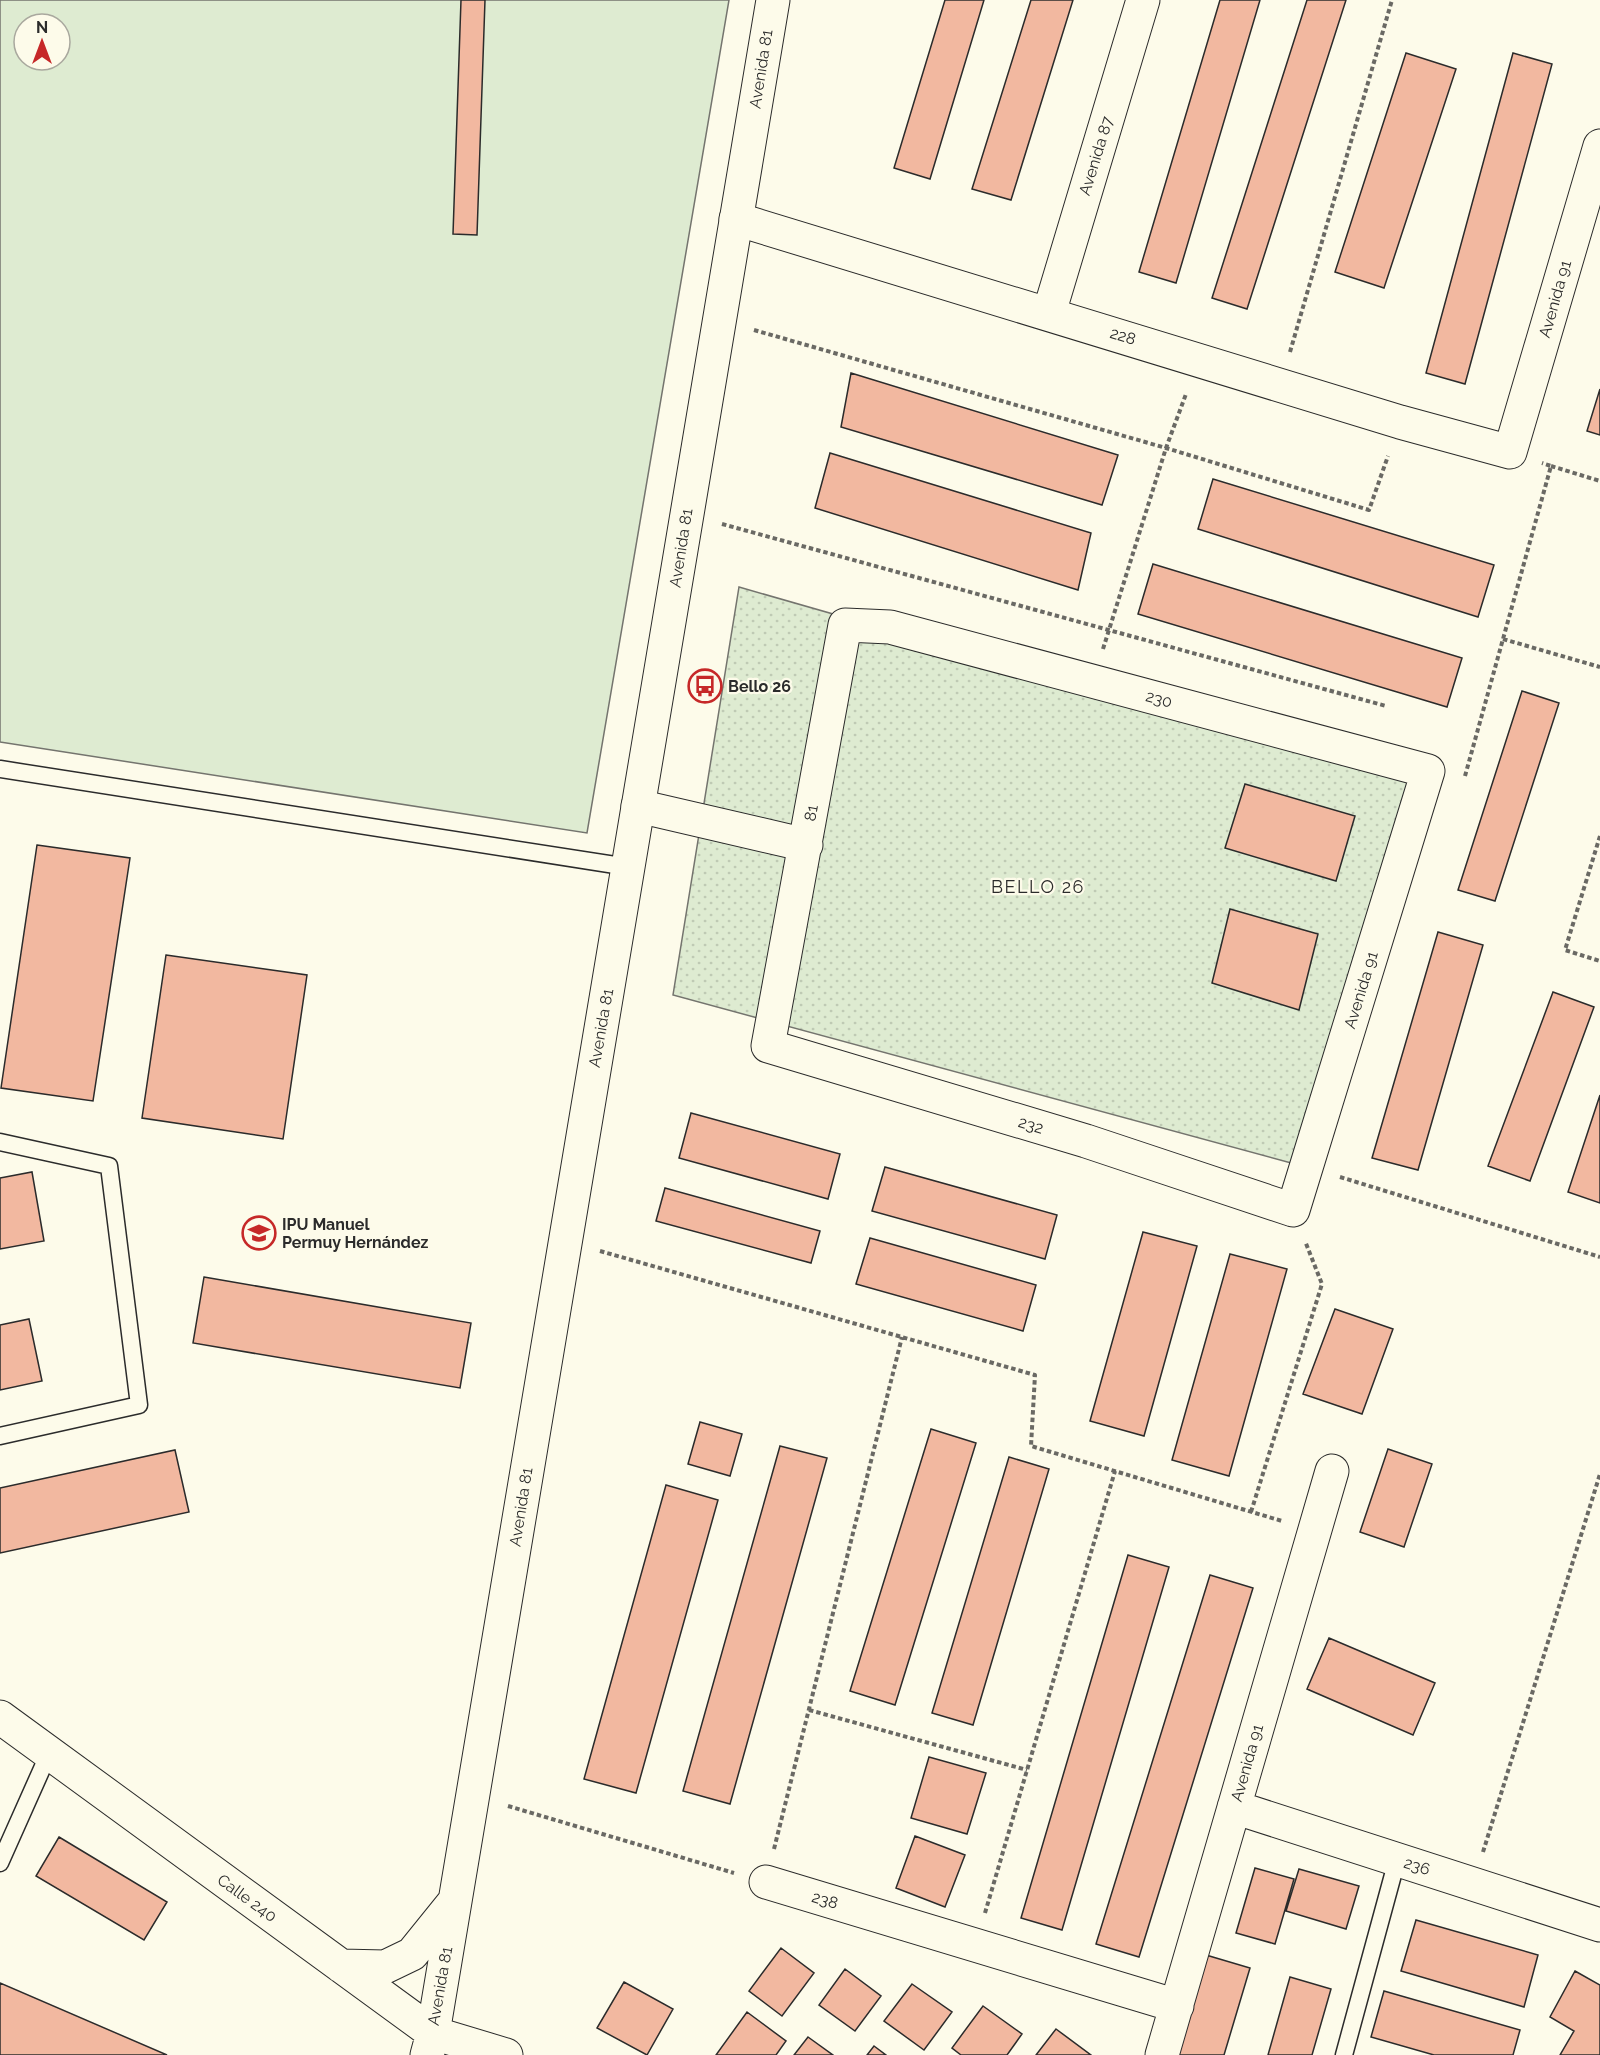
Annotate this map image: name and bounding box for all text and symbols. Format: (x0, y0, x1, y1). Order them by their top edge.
north arrow (12, 12, 72, 72)
text: N (36, 18, 48, 37)
street label: Avenida 81 (745, 28, 777, 110)
street label: Avenida 87 (1075, 114, 1117, 198)
street label: Avenida 91 (1535, 258, 1575, 340)
street label: 228 (1108, 323, 1138, 349)
street label: Avenida 81 (665, 507, 697, 589)
bus stop icon: Bello 26 (687, 668, 723, 704)
place label: Bello 26 (728, 677, 791, 696)
street label: 230 (1144, 686, 1174, 712)
street label: 81 (800, 803, 822, 823)
district label: BELLO 26 (991, 876, 1085, 897)
street label: Avenida 91 (1340, 949, 1382, 1031)
street label: Avenida 81 (585, 987, 617, 1069)
street label: 232 (1016, 1112, 1046, 1138)
school or university icon: IPU Manuel Permuy Hernández (241, 1215, 277, 1251)
place label: IPU Manuel Permuy Hernández (282, 1215, 428, 1252)
street label: Avenida 81 (505, 1466, 537, 1548)
street label: Avenida 91 (1227, 1722, 1267, 1804)
street label: 236 (1401, 1853, 1433, 1879)
street label: Calle 240 (214, 1870, 280, 1926)
street label: 238 (810, 1887, 840, 1913)
street label: Avenida 81 (424, 1945, 456, 2027)

